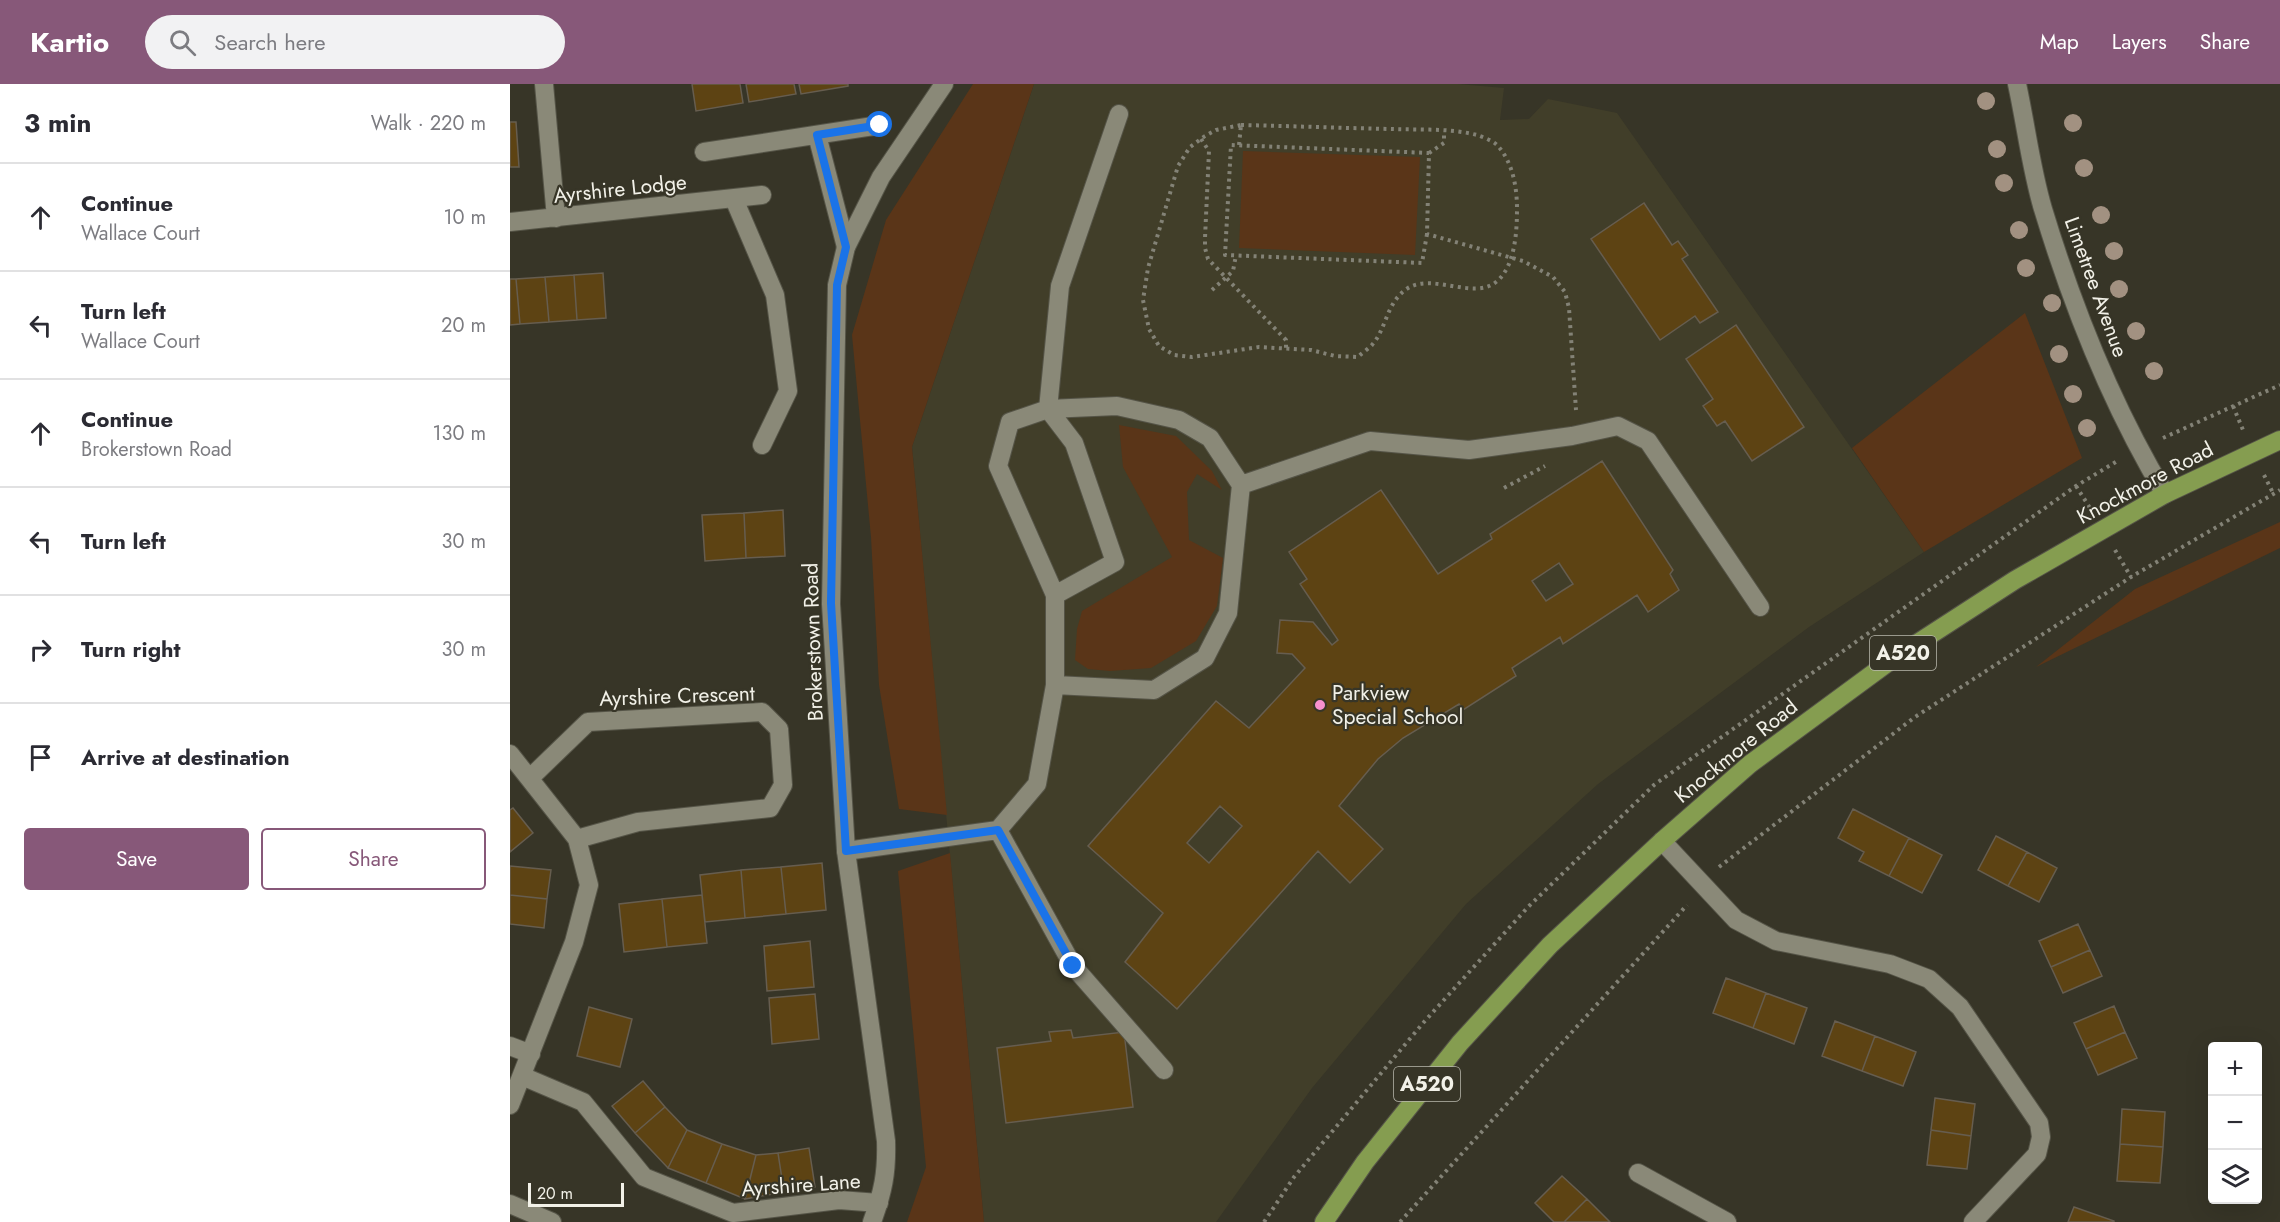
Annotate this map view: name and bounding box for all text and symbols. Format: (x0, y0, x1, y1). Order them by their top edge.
search box (145, 15, 565, 69)
text: Kartio (30, 22, 109, 63)
icon: search (166, 26, 199, 59)
text: Search here (214, 26, 326, 58)
text: Map (2040, 27, 2079, 57)
text: Layers (2112, 27, 2167, 57)
text: Share (2200, 27, 2250, 57)
text: 3 min (24, 104, 91, 142)
text: Walk · 220 m (371, 109, 486, 138)
route start (866, 111, 892, 137)
street label: Ayrshire Lodge (552, 167, 688, 211)
text: Continue (81, 187, 173, 219)
icon: ahead (24, 201, 57, 234)
text: 10 m (443, 203, 486, 232)
street label: Limetree Avenue (2057, 213, 2135, 362)
text: Wallace Court (81, 219, 200, 248)
text: Turn left (81, 295, 166, 327)
icon: left (24, 309, 57, 342)
text: 20 m (441, 311, 486, 340)
text: Wallace Court (81, 327, 200, 356)
text: Continue (81, 403, 173, 435)
icon: ahead (24, 417, 57, 450)
text: 130 m (432, 419, 486, 448)
street label: Knockmore Road (2071, 434, 2219, 532)
text: Brokerstown Road (81, 435, 232, 464)
icon: left (24, 525, 57, 558)
text: Turn left (81, 525, 166, 557)
text: 30 m (441, 527, 486, 556)
street label: Brokerstown Road (795, 562, 831, 722)
icon: right (24, 633, 57, 666)
text: Turn right (81, 633, 181, 665)
text: 30 m (441, 635, 486, 664)
road number: A520 (1870, 636, 1936, 670)
street label: Ayrshire Crescent (599, 678, 755, 714)
place label: Parkview Special School (1332, 678, 1463, 732)
street label: Knockmore Road (1668, 692, 1804, 810)
marker: Parkview Special School (1313, 698, 1327, 712)
icon: arrive (24, 741, 57, 774)
text: Arrive at destination (81, 741, 290, 773)
button: Save (24, 828, 249, 890)
button: Share (261, 828, 486, 890)
route end (1059, 952, 1085, 978)
map controls (2208, 1042, 2262, 1204)
button: + (2208, 1042, 2262, 1096)
road number: A520 (1394, 1067, 1460, 1101)
button: − (2208, 1096, 2262, 1150)
button: layers (2208, 1150, 2262, 1204)
street label: Ayrshire Lane (740, 1166, 862, 1204)
scale bar (528, 1180, 624, 1208)
text: 20 m (537, 1182, 573, 1205)

